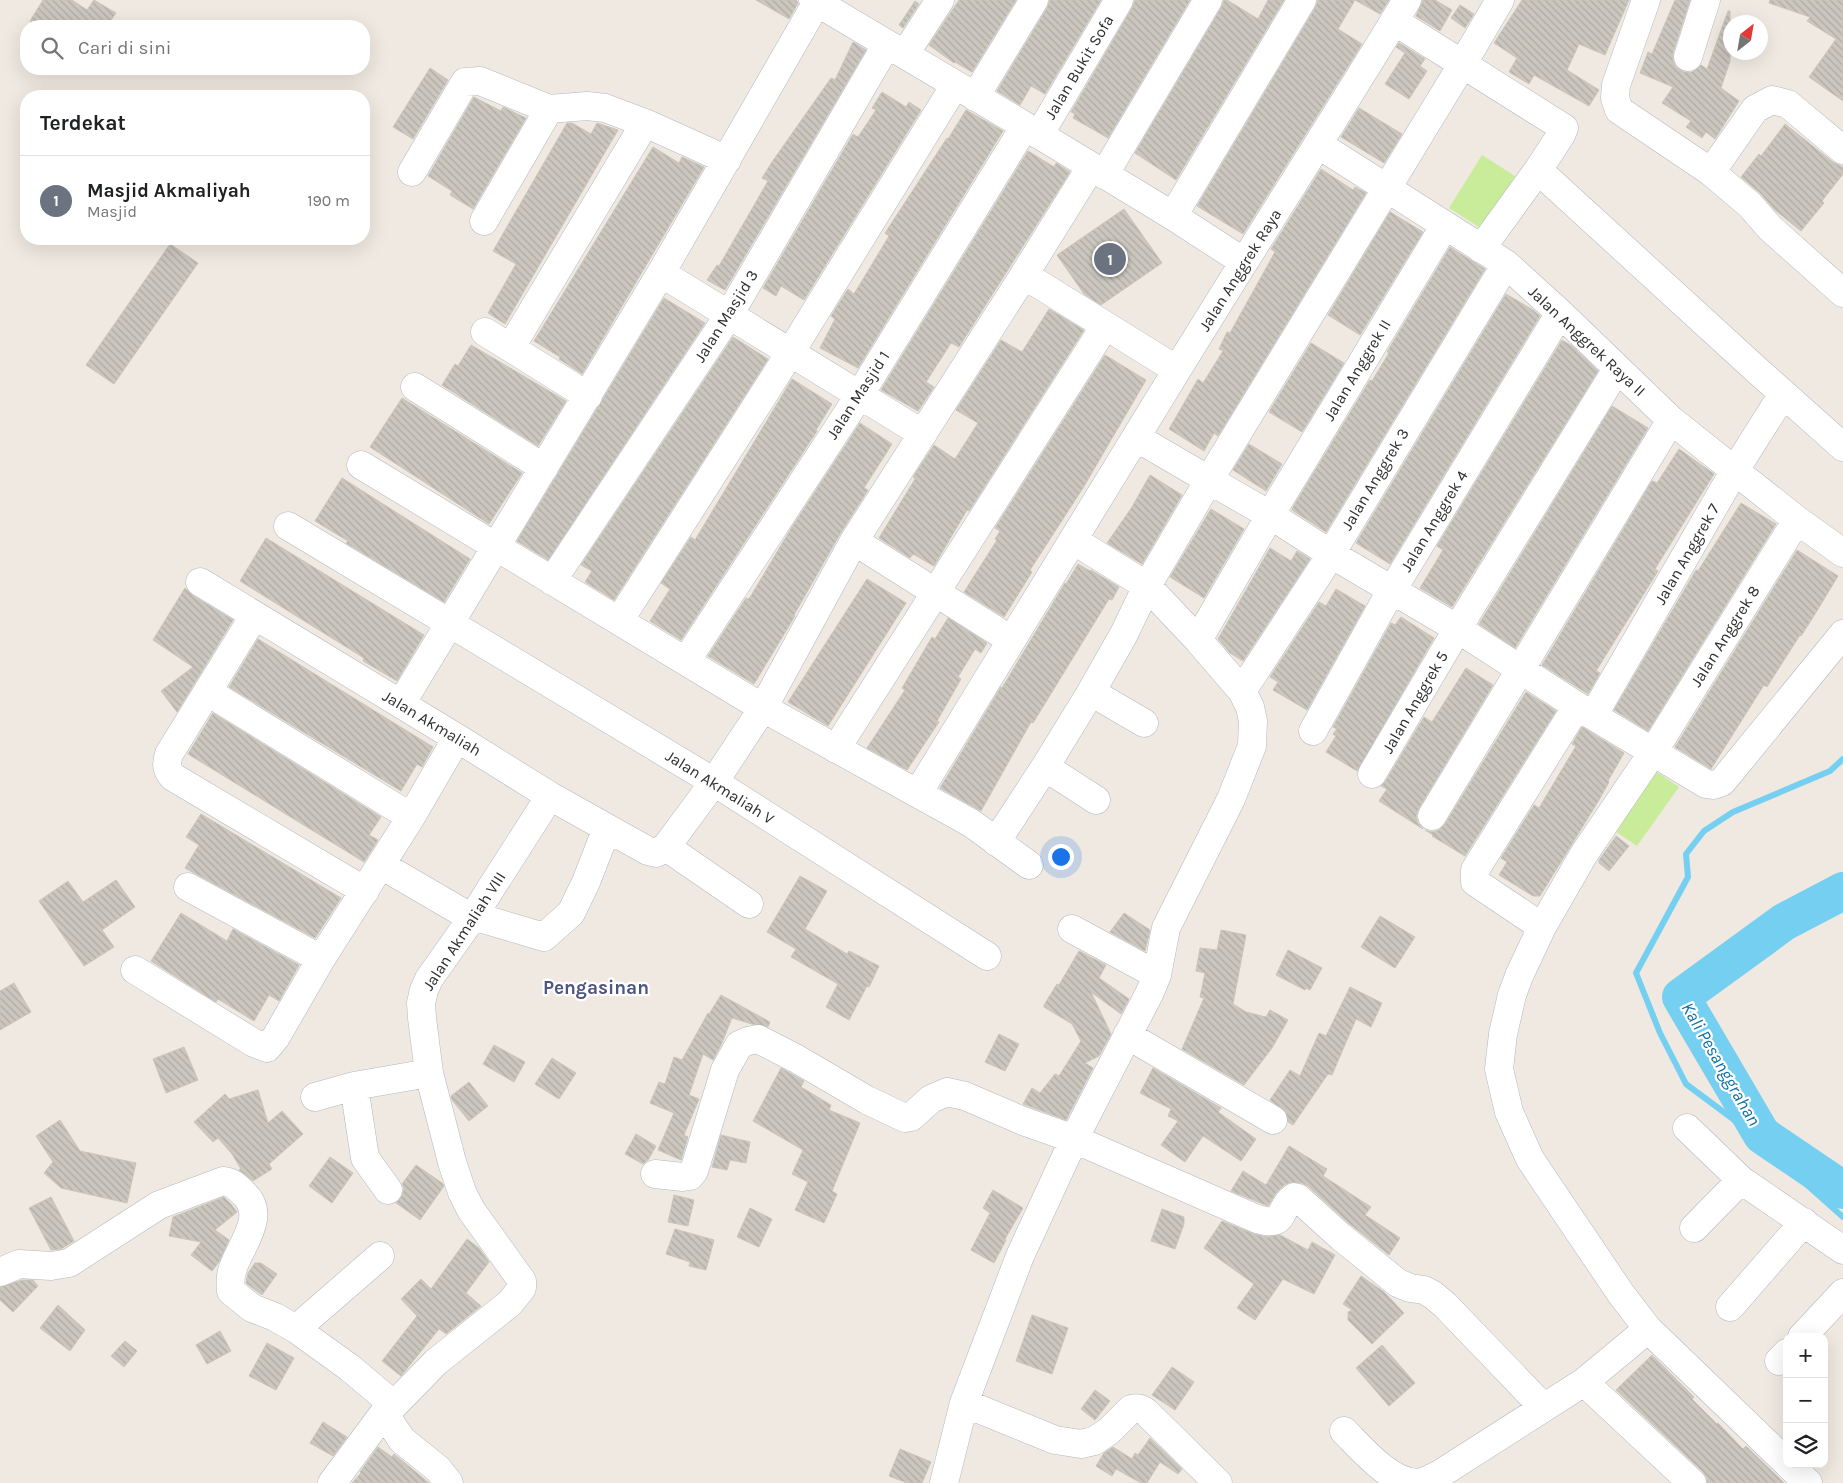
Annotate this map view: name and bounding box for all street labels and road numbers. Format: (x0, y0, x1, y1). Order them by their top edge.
street label: Jalan Bukit Sofa (1040, 12, 1118, 122)
street label: Jalan Anggrek Raya (1195, 205, 1285, 335)
street label: Jalan Masjid 3 (690, 266, 762, 366)
street label: Jalan Anggrek Raya II (1524, 282, 1650, 400)
street label: Jalan Anggrek II (1319, 316, 1395, 424)
street label: Jalan Masjid 1 (822, 347, 894, 443)
street label: Jalan Anggrek 3 (1337, 425, 1413, 533)
street label: Jalan Anggrek 4 (1396, 467, 1472, 575)
street label: Jalan Anggrek 7 (1650, 500, 1724, 608)
street label: Jalan Anggrek 8 (1686, 582, 1764, 690)
street label: Jalan Anggrek 5 (1378, 648, 1452, 756)
street label: Jalan Akmaliah (379, 686, 485, 760)
street label: Jalan Akmaliah V (662, 746, 778, 828)
street label: Jalan Akmaliah VIII (418, 868, 510, 994)

